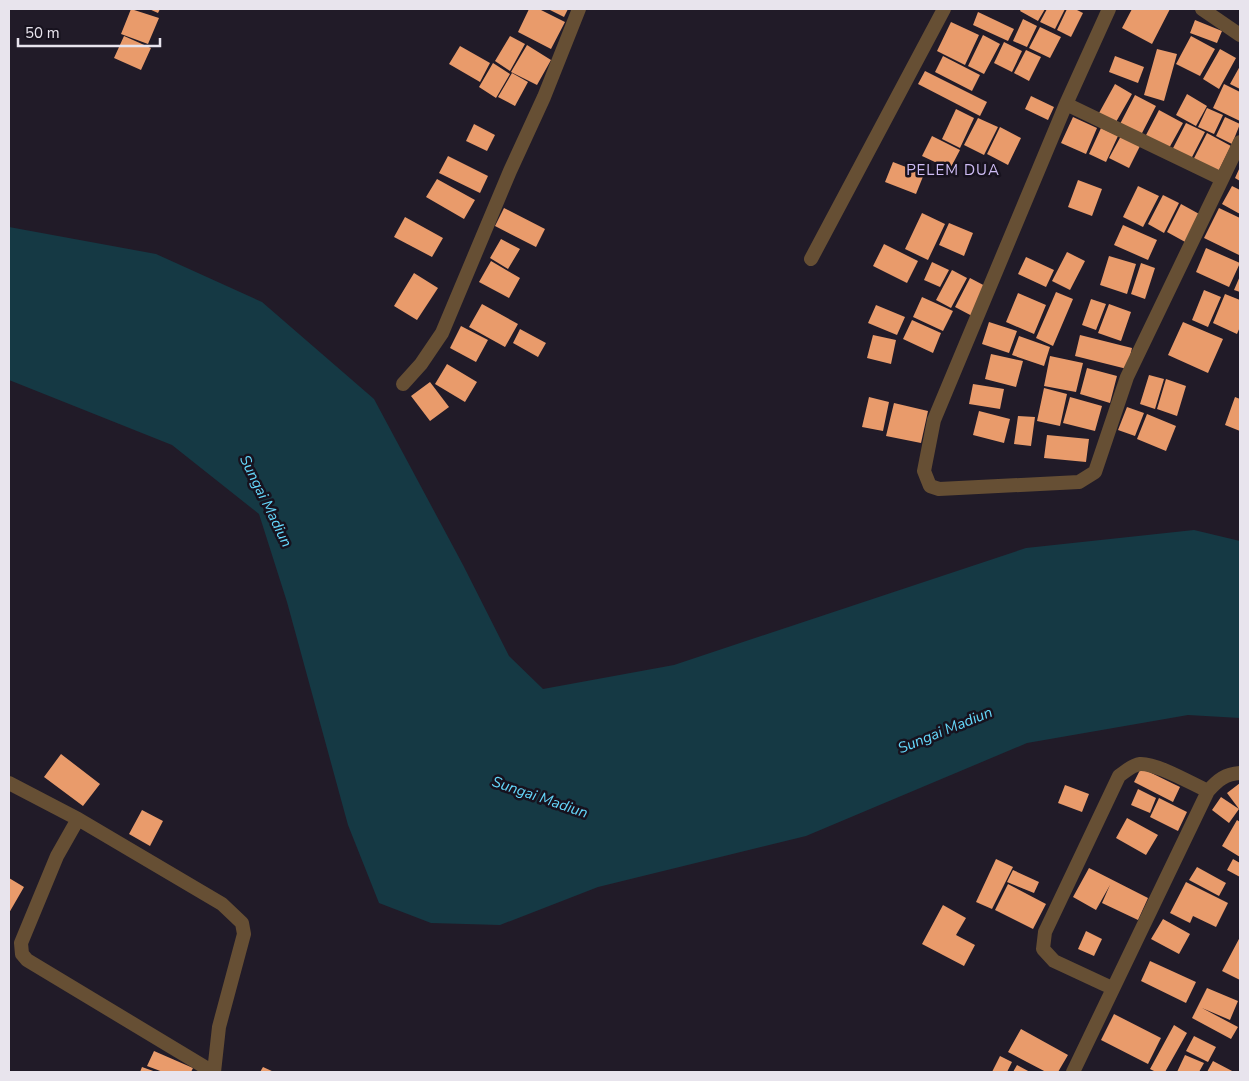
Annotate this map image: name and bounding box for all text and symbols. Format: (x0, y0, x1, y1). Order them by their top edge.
scale bar (18, 15, 160, 47)
text: 50 m (25, 23, 60, 43)
district label: PELEM DUA (906, 160, 1000, 180)
water label: Sungai Madiun (235, 452, 297, 550)
water label: Sungai Madiun (895, 702, 995, 758)
water label: Sungai Madiun (489, 771, 591, 823)

